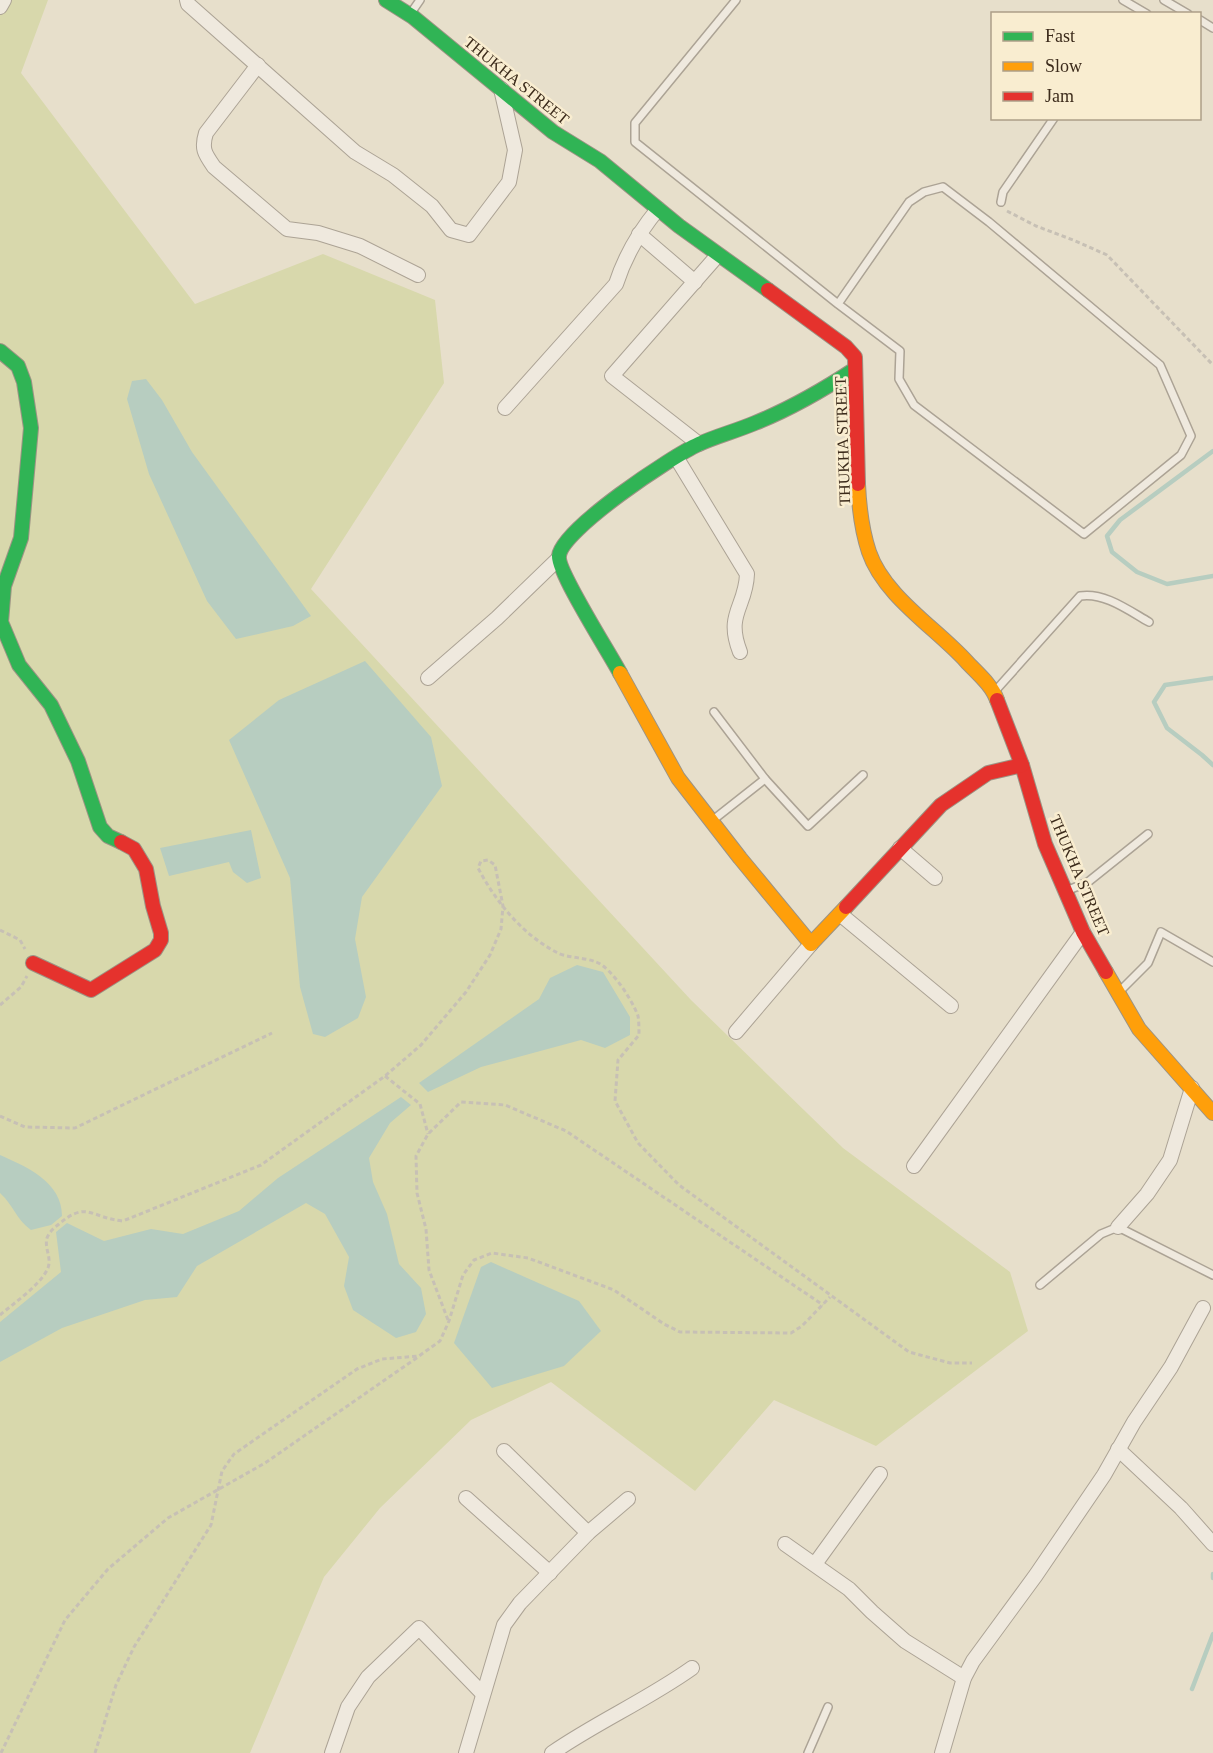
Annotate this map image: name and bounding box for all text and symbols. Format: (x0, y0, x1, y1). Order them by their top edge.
legend (991, 12, 1201, 120)
text: Fast (1045, 26, 1075, 46)
street label: THUKHA STREET (461, 33, 572, 128)
text: Slow (1045, 56, 1082, 76)
text: Jam (1045, 86, 1074, 106)
street label: THUKHA STREET (832, 376, 853, 506)
street label: THUKHA STREET (1046, 812, 1113, 938)

